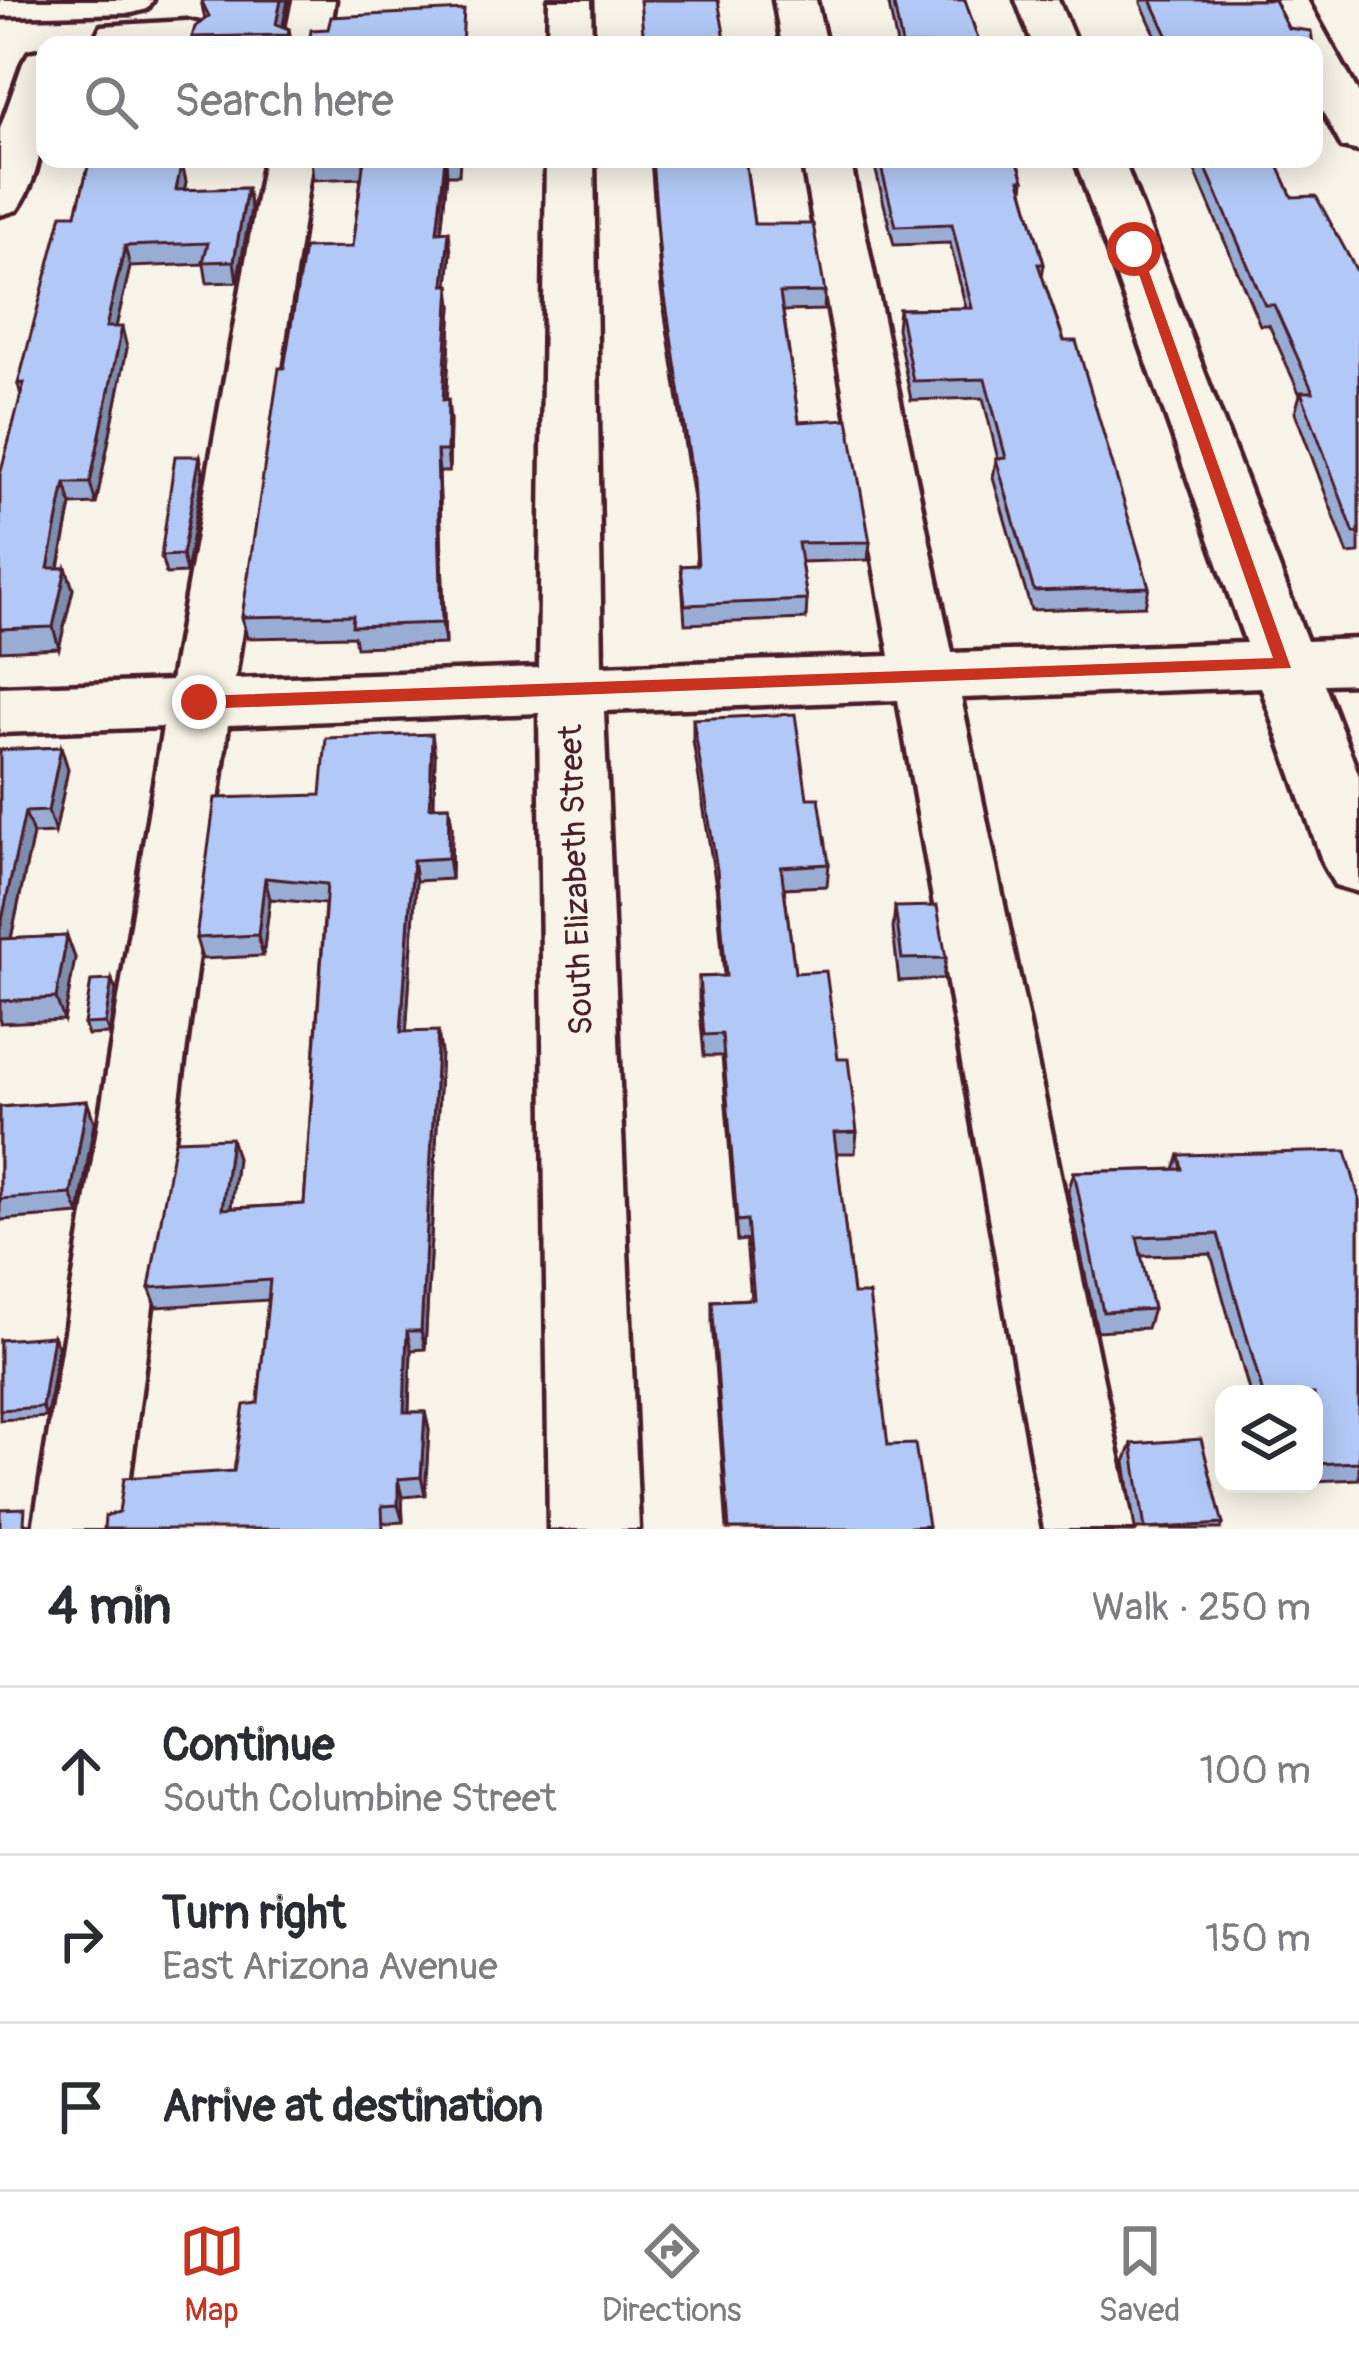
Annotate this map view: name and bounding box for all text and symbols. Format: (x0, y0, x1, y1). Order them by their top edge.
search box (36, 36, 1323, 168)
icon: search (78, 69, 144, 135)
text: Search here (174, 74, 394, 130)
route start (1107, 222, 1161, 276)
route end (172, 675, 226, 729)
street label: South Elizabeth Street (550, 723, 602, 1036)
map controls (1215, 1385, 1323, 1493)
button: layers (1215, 1385, 1323, 1493)
text: 4 min (48, 1575, 171, 1639)
text: Walk · 250 m (1092, 1583, 1311, 1632)
text: Continue (162, 1718, 335, 1774)
icon: ahead (48, 1738, 114, 1804)
text: 100 m (1199, 1746, 1311, 1795)
text: South Columbine Street (162, 1774, 556, 1823)
text: Turn right (162, 1886, 346, 1942)
icon: right (48, 1906, 114, 1972)
text: 150 m (1205, 1914, 1311, 1963)
text: East Arizona Avenue (162, 1942, 498, 1991)
icon: arrive (48, 2074, 114, 2140)
text: Arrive at destination (162, 2079, 543, 2135)
tab: Map (179, 2218, 245, 2331)
tab: Directions (602, 2218, 742, 2331)
tab: Saved (1099, 2218, 1180, 2331)

